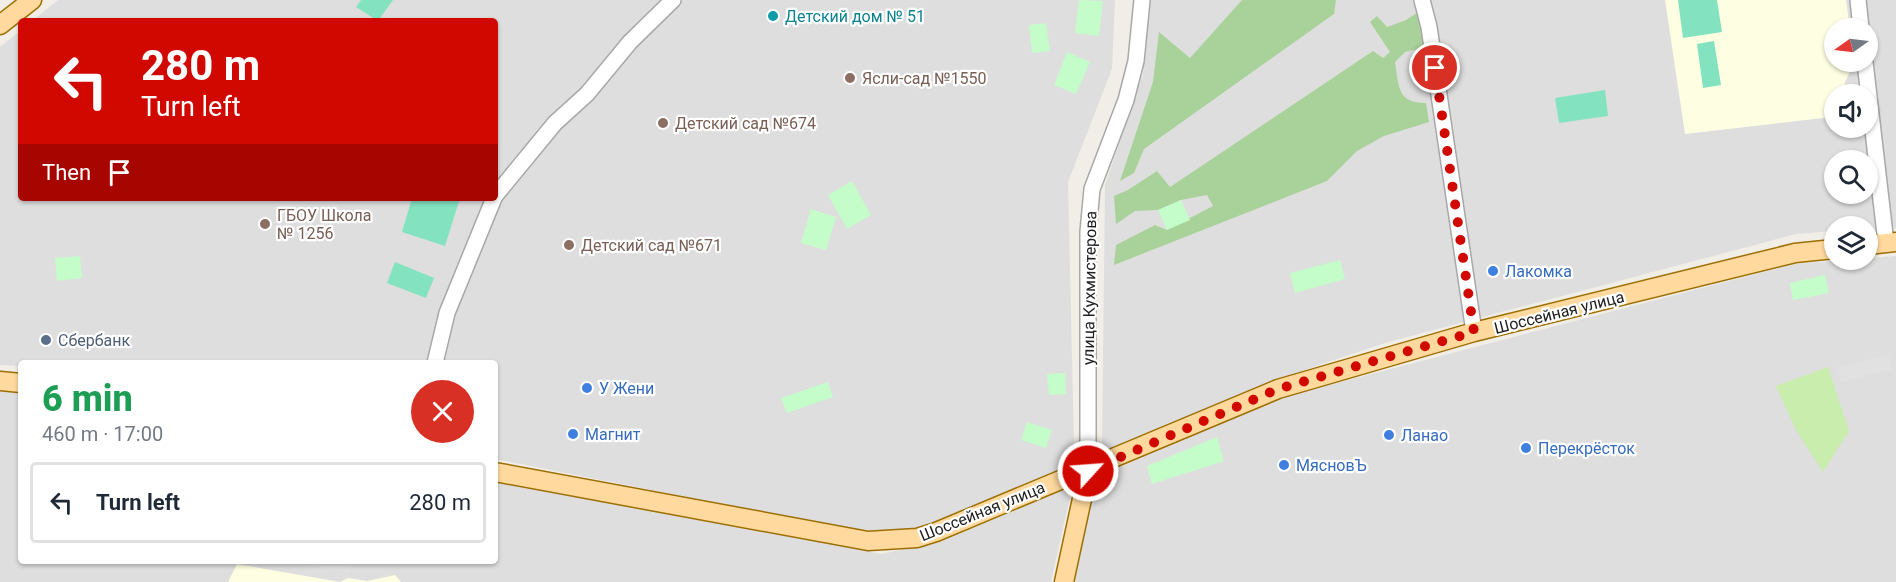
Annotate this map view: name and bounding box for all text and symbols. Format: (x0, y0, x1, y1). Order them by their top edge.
place label: Детский дом № 51 (785, 7, 925, 26)
marker: Детский дом № 51 (766, 9, 780, 23)
north arrow (1824, 18, 1878, 72)
map controls (1824, 18, 1878, 270)
text: 280 m (141, 41, 260, 90)
icon: left (42, 42, 120, 120)
pin (1409, 42, 1460, 93)
icon: arrive (1418, 51, 1451, 84)
place label: Ясли-сад №1550 (862, 69, 987, 88)
marker: Ясли-сад №1550 (843, 71, 857, 85)
button: sound (1824, 84, 1878, 138)
text: Turn left (141, 91, 241, 123)
place label: Детский сад №674 (675, 114, 816, 133)
marker: Детский сад №674 (656, 116, 670, 130)
button: search (1824, 150, 1878, 204)
icon: arrive (103, 156, 136, 189)
text: Then (42, 160, 91, 185)
place label: ГБОУ Школа № 1256 (277, 206, 372, 243)
street label: улица Кухмистерова (1079, 211, 1100, 365)
button: layers (1824, 216, 1878, 270)
marker: ГБОУ Школа № 1256 (258, 217, 272, 231)
place label: Детский сад №671 (581, 236, 722, 255)
marker: Детский сад №671 (562, 238, 576, 252)
place label: Лакомка (1505, 262, 1572, 281)
marker: Лакомка (1486, 264, 1500, 278)
street label: Шоссейная улица (1492, 287, 1626, 338)
place label: Сбербанк (58, 331, 131, 350)
marker: Сбербанк (39, 333, 53, 347)
text: 6 min (42, 378, 133, 420)
place label: У Жени (599, 379, 654, 398)
button: close (411, 380, 474, 443)
marker: У Жени (580, 381, 594, 395)
text: 460 m · 17:00 (42, 422, 163, 446)
place label: Магнит (585, 425, 641, 444)
place label: Ланао (1401, 426, 1448, 445)
marker: Магнит (566, 427, 580, 441)
marker: Ланао (1382, 428, 1396, 442)
position arrow (1056, 439, 1120, 503)
place label: Перекрёсток (1538, 439, 1635, 458)
marker: Перекрёсток (1519, 441, 1533, 455)
place label: МясновЪ (1296, 456, 1367, 475)
marker: МясновЪ (1277, 458, 1291, 472)
street label: Шоссейная улица (917, 478, 1048, 545)
icon: left (45, 486, 78, 519)
text: Turn left (96, 490, 180, 515)
text: 280 m (409, 490, 471, 515)

